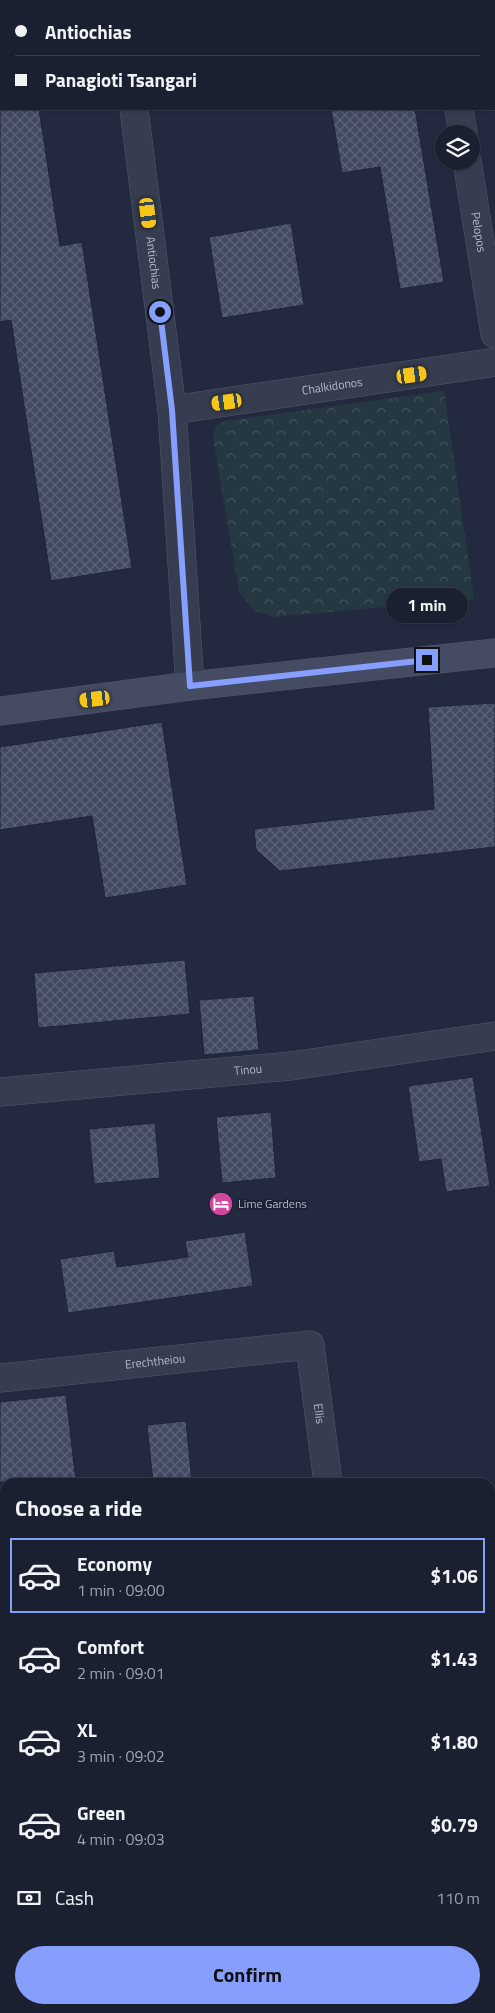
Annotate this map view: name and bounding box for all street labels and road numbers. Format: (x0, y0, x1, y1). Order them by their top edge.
street label: Pelopos (466, 210, 492, 254)
street label: Antiochias (141, 235, 167, 290)
street label: Chalkidonos (300, 372, 364, 400)
street label: Tinou (233, 1059, 263, 1080)
street label: Erechtheiou (124, 1348, 186, 1374)
street label: Ellis (309, 1402, 330, 1425)

